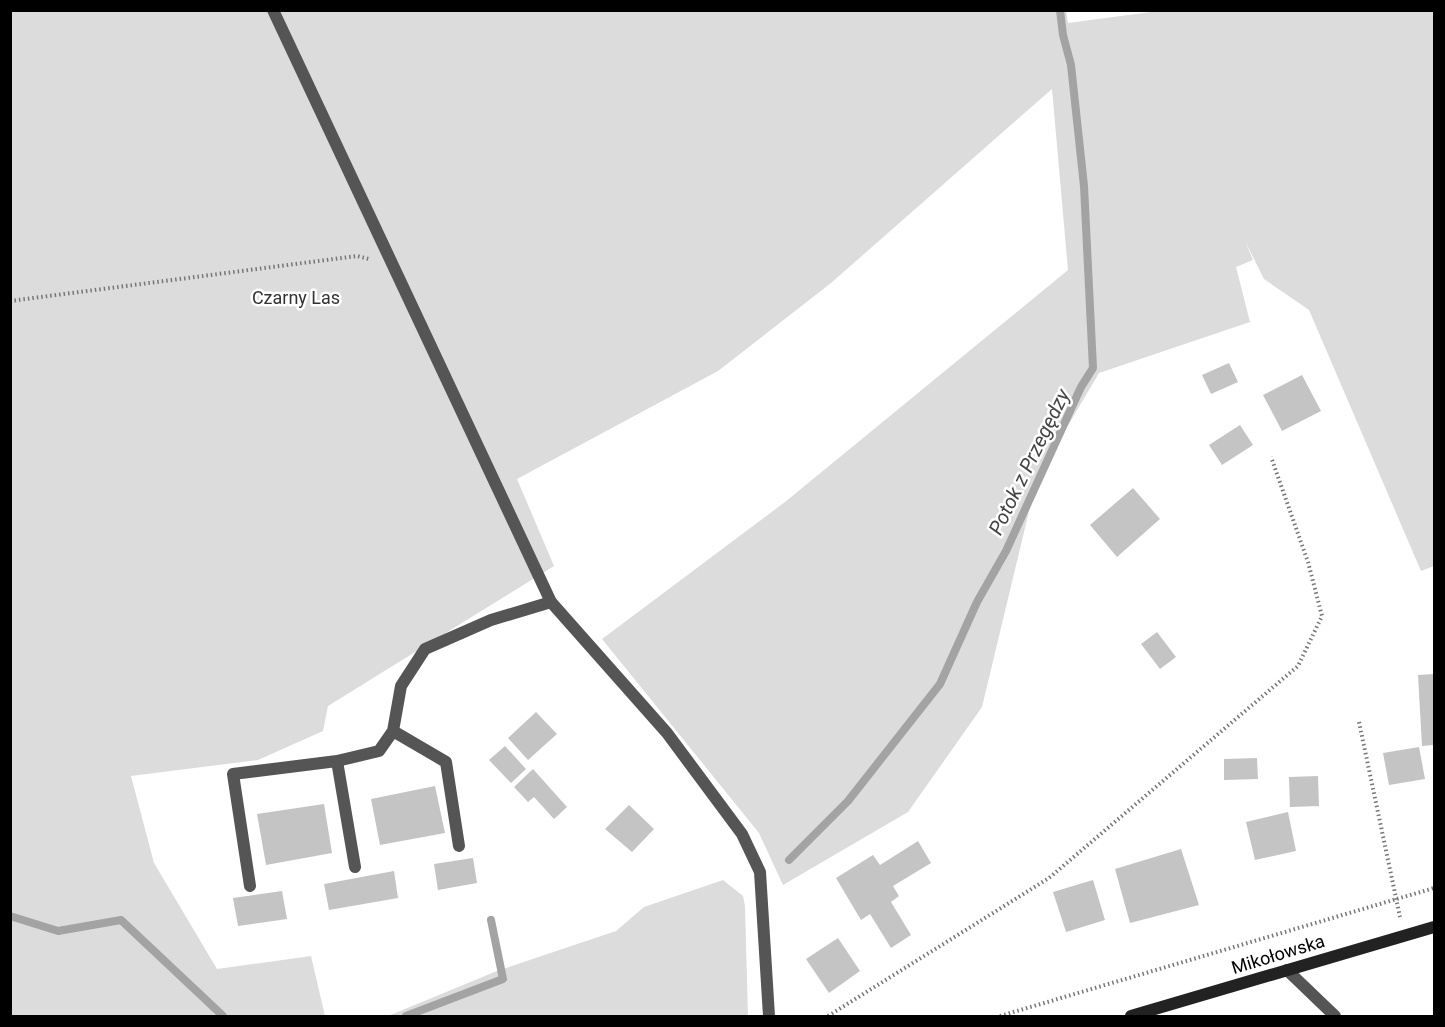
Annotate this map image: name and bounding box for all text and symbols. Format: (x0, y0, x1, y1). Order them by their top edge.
park label: Czarny Las (252, 287, 340, 308)
water label: Potok z Przegędzy (983, 384, 1075, 539)
street label: Mikołowska (1229, 930, 1327, 978)

